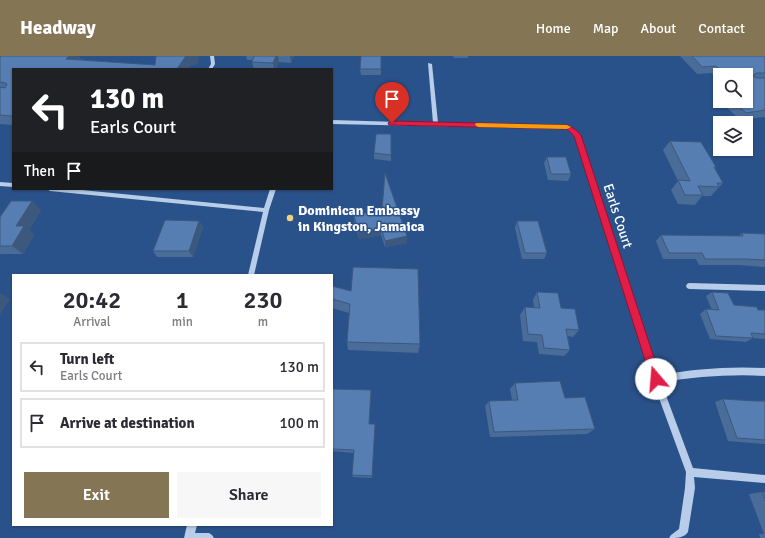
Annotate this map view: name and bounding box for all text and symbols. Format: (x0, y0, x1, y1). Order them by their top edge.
text: Headway (20, 16, 96, 40)
text: Home (536, 20, 571, 37)
text: Map (593, 20, 618, 37)
text: About (640, 20, 676, 37)
text: Contact (698, 20, 745, 37)
map controls (713, 68, 753, 156)
button: search (713, 68, 753, 108)
text: 130 m (90, 82, 164, 116)
pin (375, 82, 409, 123)
icon: left (24, 84, 76, 136)
icon: arrive (381, 88, 403, 110)
text: Earls Court (90, 116, 176, 138)
button: layers (713, 116, 753, 156)
icon: arrive (63, 160, 85, 182)
text: Then (24, 162, 55, 180)
street label: Earls Court (600, 182, 636, 251)
place label: Dominican Embassy in Kingston, Jamaica (298, 202, 425, 235)
marker: Dominican Embassy in Kingston, Jamaica (285, 213, 295, 223)
text: 20:42 (63, 285, 121, 315)
text: 1 (176, 285, 189, 315)
text: 230 (243, 285, 282, 315)
text: Arrival (73, 314, 111, 330)
text: min (172, 314, 193, 330)
text: m (258, 314, 268, 330)
text: Turn left (60, 350, 114, 368)
icon: left (26, 356, 48, 378)
text: 130 m (279, 358, 319, 376)
position arrow (635, 358, 677, 400)
text: Earls Court (60, 368, 122, 384)
icon: arrive (26, 412, 48, 434)
text: Arrive at destination (60, 414, 195, 432)
text: 100 m (279, 414, 319, 432)
button: Exit (24, 472, 169, 518)
button: Share (177, 472, 321, 518)

